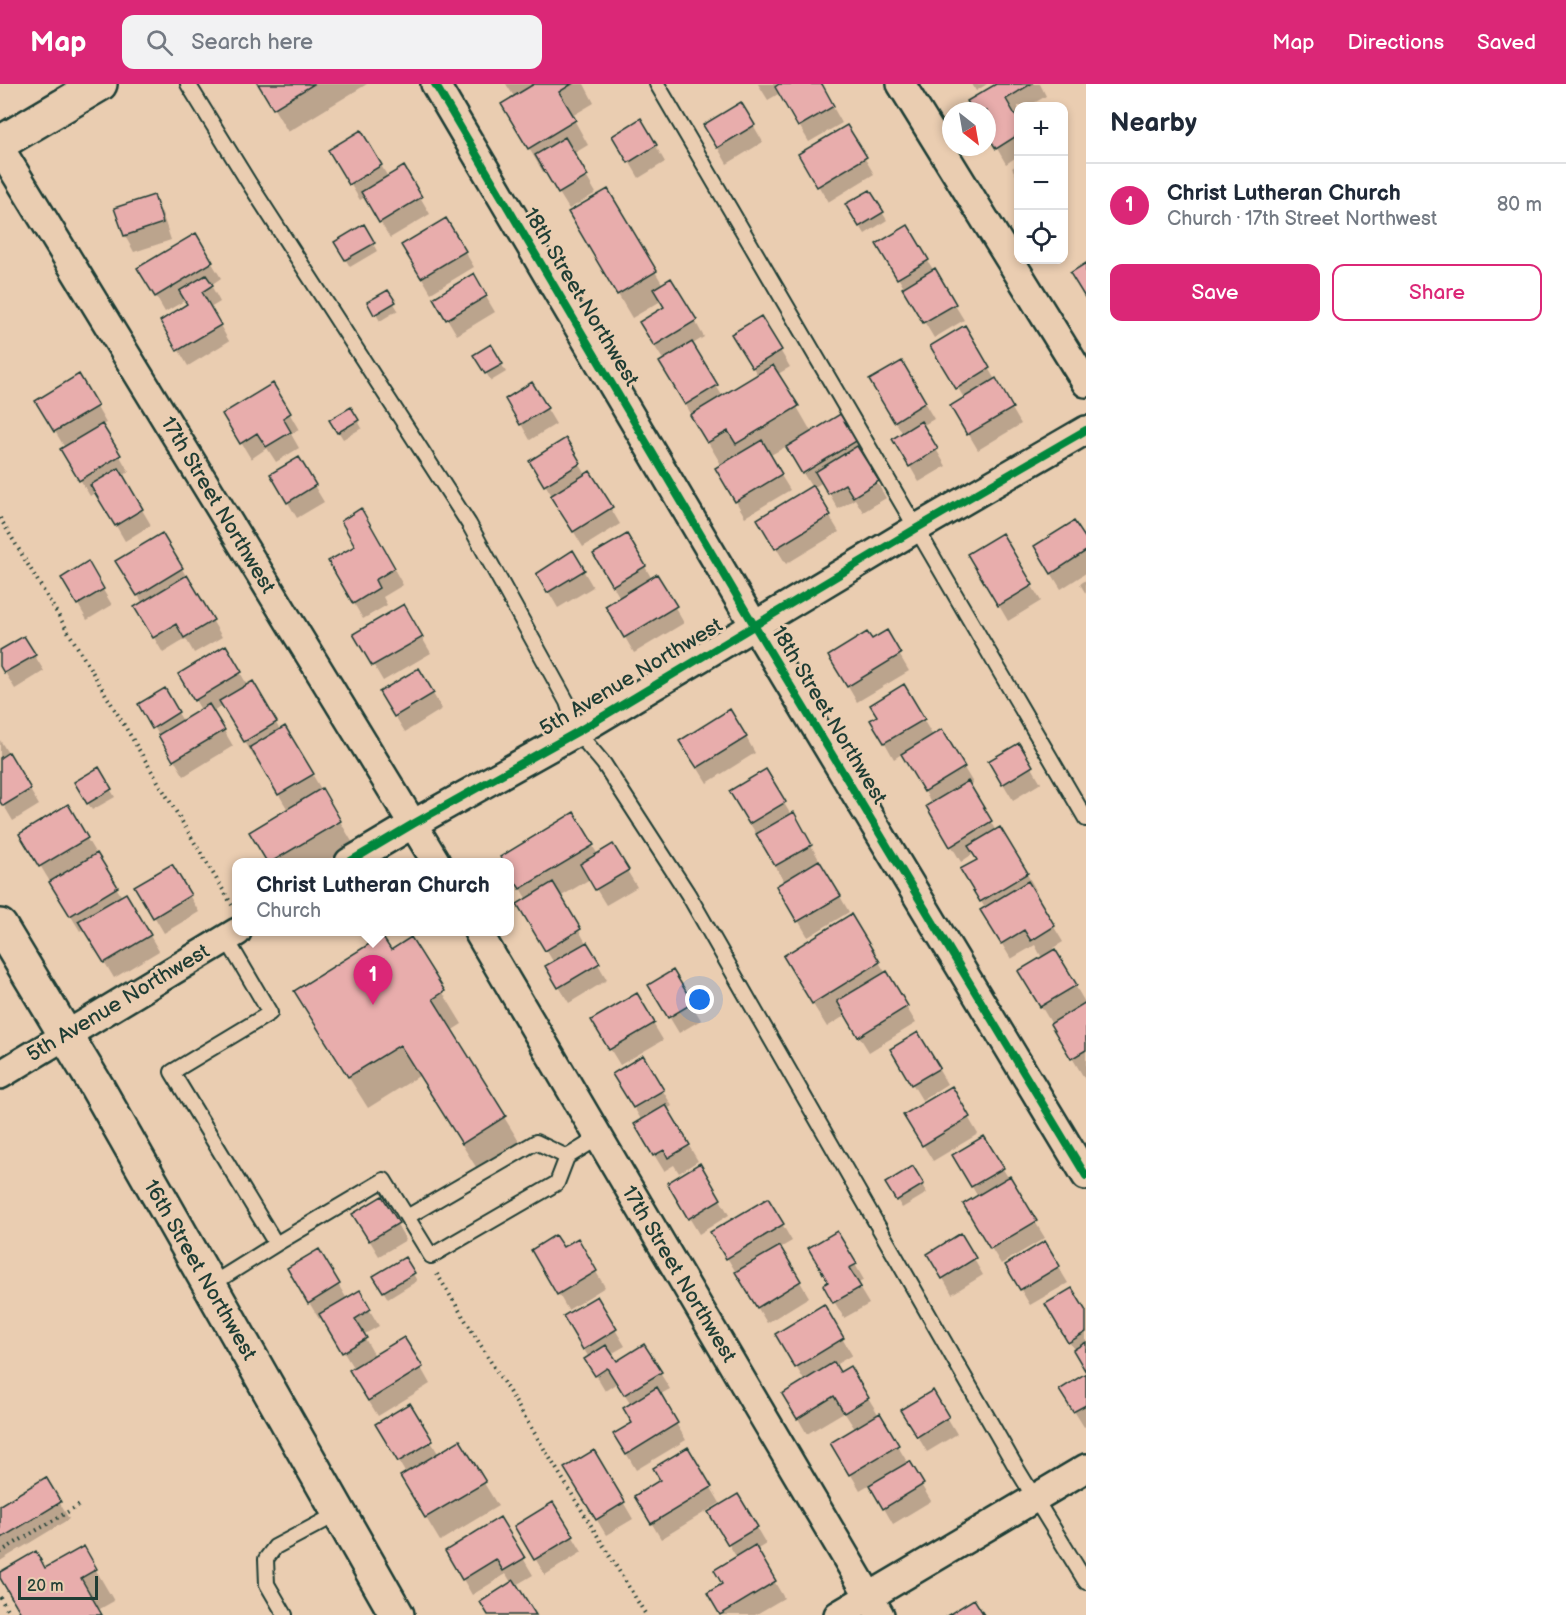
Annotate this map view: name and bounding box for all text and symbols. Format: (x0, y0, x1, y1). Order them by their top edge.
search box (122, 15, 542, 69)
text: Map (30, 26, 86, 59)
icon: search (143, 26, 176, 59)
text: Search here (191, 29, 313, 56)
text: Map (1272, 30, 1315, 55)
text: Directions (1348, 30, 1444, 55)
text: Saved (1477, 30, 1536, 55)
north arrow (942, 102, 996, 156)
map controls (1014, 102, 1068, 264)
button: + (1014, 102, 1068, 156)
text: Nearby (1110, 108, 1197, 139)
button: − (1014, 156, 1068, 210)
text: Christ Lutheran Church (1167, 180, 1401, 207)
text: 1 (1125, 193, 1134, 217)
text: 80 m (1497, 193, 1542, 217)
street label: 18th Street Northwest (518, 203, 644, 391)
text: Church · 17th Street Northwest (1167, 207, 1437, 231)
button: locate (1014, 210, 1068, 264)
button: Save (1110, 264, 1320, 321)
button: Share (1332, 264, 1542, 321)
street label: 17th Street Northwest (155, 412, 281, 598)
street label: 5th Avenue Northwest (535, 612, 727, 741)
street label: 18th Street Northwest (766, 621, 892, 809)
popup (232, 858, 514, 936)
text: Christ Lutheran Church (256, 872, 490, 899)
text: Church (256, 899, 321, 923)
street label: 5th Avenue Northwest (22, 938, 214, 1067)
pin: 1 (354, 956, 392, 1005)
your location (685, 985, 714, 1014)
street label: 16th Street Northwest (138, 1175, 262, 1365)
street label: 17th Street Northwest (616, 1181, 742, 1367)
scale bar (18, 1573, 98, 1600)
text: 20 m (27, 1577, 63, 1596)

